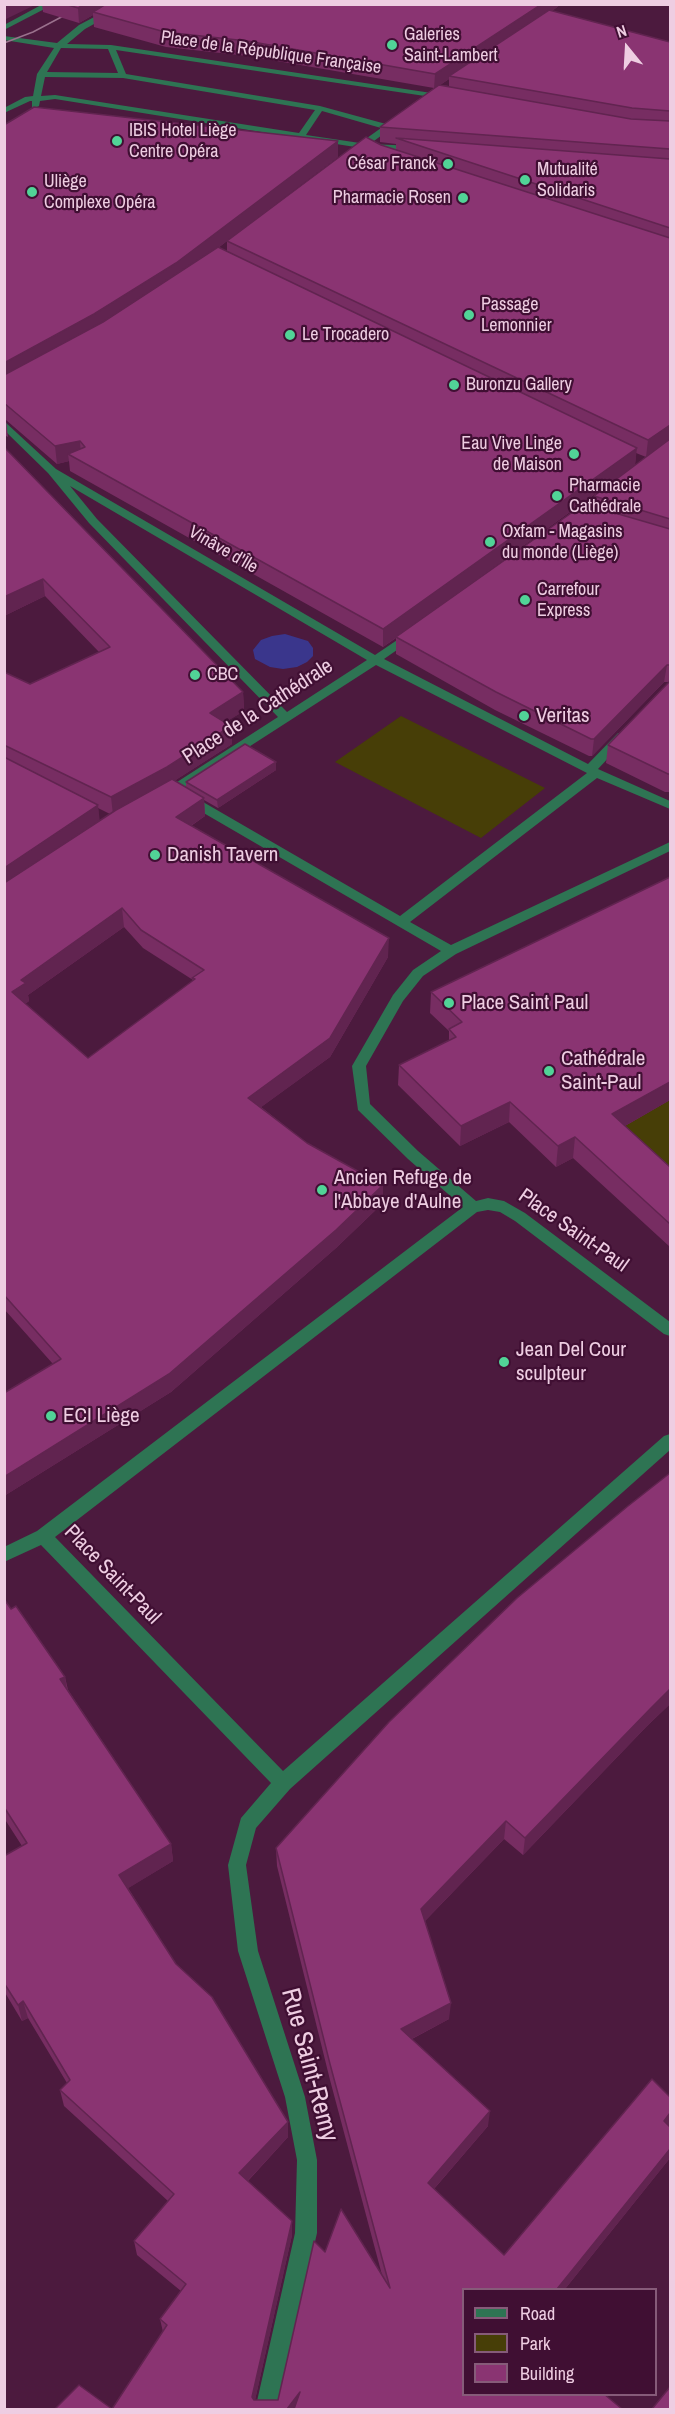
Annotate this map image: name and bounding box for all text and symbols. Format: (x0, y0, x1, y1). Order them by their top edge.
north arrow (597, 18, 657, 78)
text: N (614, 19, 629, 43)
place label: Galeries Saint-Lambert (404, 24, 498, 66)
street label: Place de la République Française (159, 27, 383, 79)
marker: Galeries Saint-Lambert (385, 38, 399, 52)
place label: IBIS Hotel Liège Centre Opéra (129, 120, 236, 162)
marker: IBIS Hotel Liège Centre Opéra (110, 134, 124, 148)
place label: César Franck (347, 153, 436, 175)
marker: César Franck (441, 157, 455, 171)
place label: Mutualité Solidaris (537, 159, 598, 201)
place label: Uliège Complexe Opéra (44, 171, 156, 213)
marker: Mutualité Solidaris (518, 173, 532, 187)
marker: Uliège Complexe Opéra (25, 185, 39, 199)
place label: Pharmacie Rosen (333, 187, 451, 209)
marker: Pharmacie Rosen (456, 191, 470, 205)
place label: Passage Lemonnier (481, 294, 552, 336)
marker: Passage Lemonnier (462, 308, 476, 322)
place label: Le Trocadero (302, 324, 389, 346)
marker: Le Trocadero (283, 328, 297, 342)
place label: Buronzu Gallery (466, 374, 572, 396)
marker: Buronzu Gallery (447, 378, 461, 392)
place label: Eau Vive Linge de Maison (461, 433, 562, 476)
marker: Eau Vive Linge de Maison (567, 447, 581, 461)
place label: Pharmacie Cathédrale (569, 475, 641, 518)
marker: Pharmacie Cathédrale (550, 489, 564, 503)
place label: Oxfam - Magasins du monde (Liège) (502, 521, 623, 564)
street label: Vinâve d'Île (185, 522, 261, 578)
marker: Oxfam - Magasins du monde (Liège) (483, 535, 497, 549)
place label: Carrefour Express (537, 579, 599, 622)
marker: Carrefour Express (518, 593, 532, 607)
street label: Place de la Cathédrale (178, 654, 338, 770)
place label: CBC (207, 664, 238, 686)
marker: CBC (188, 668, 202, 682)
place label: Veritas (536, 703, 590, 729)
marker: Veritas (517, 709, 531, 723)
place label: Danish Tavern (167, 842, 278, 868)
marker: Danish Tavern (148, 848, 162, 862)
place label: Place Saint Paul (461, 990, 588, 1016)
marker: Place Saint Paul (442, 996, 456, 1010)
place label: Cathédrale Saint-Paul (561, 1046, 645, 1096)
marker: Cathédrale Saint-Paul (542, 1064, 556, 1078)
place label: Ancien Refuge de l'Abbaye d'Aulne (334, 1165, 472, 1215)
marker: Ancien Refuge de l'Abbaye d'Aulne (315, 1183, 329, 1197)
street label: Place Saint-Paul (513, 1184, 633, 1278)
place label: Jean Del Cour sculpteur (516, 1337, 626, 1387)
marker: Jean Del Cour sculpteur (497, 1355, 511, 1369)
place label: ECI Liège (63, 1403, 140, 1429)
marker: ECI Liège (44, 1409, 58, 1423)
street label: Place Saint-Paul (58, 1520, 166, 1630)
street label: Rue Saint-Remy (274, 1985, 344, 2145)
legend (462, 2288, 657, 2396)
text: Road (520, 2301, 555, 2326)
text: Park (520, 2331, 550, 2356)
text: Building (520, 2361, 574, 2386)

